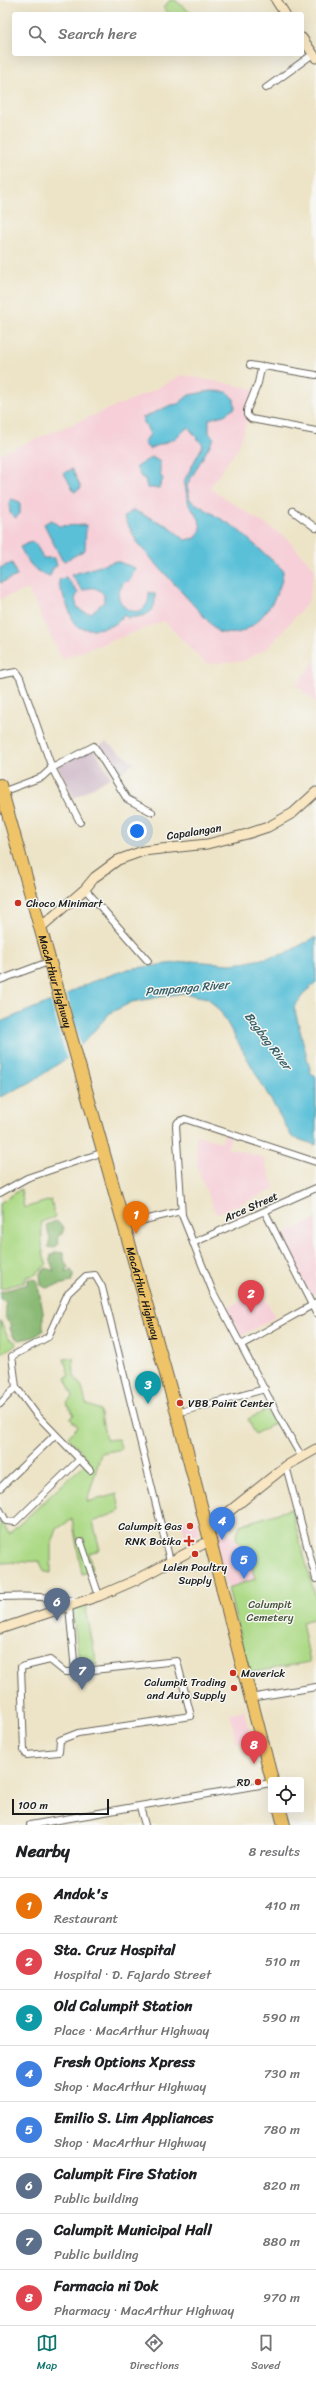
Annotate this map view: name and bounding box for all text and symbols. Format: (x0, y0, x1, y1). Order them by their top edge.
search box (12, 12, 304, 56)
text: Search here (58, 21, 137, 47)
icon: search (26, 23, 48, 45)
street label: Capalangan (165, 818, 223, 846)
your location (127, 821, 147, 841)
place label: Choco Minimart (26, 894, 103, 913)
marker: Choco Minimart (13, 898, 23, 908)
street label: MacArthur Highway (33, 932, 78, 1031)
water label: Pampanga River (144, 973, 232, 1003)
water label: Bagbag River (239, 1007, 299, 1077)
street label: Arce Street (220, 1187, 281, 1228)
pin: 1 (123, 1201, 149, 1234)
street label: MacArthur Highway (121, 1244, 166, 1342)
pin: 2 (238, 1280, 264, 1313)
pin: 3 (135, 1371, 161, 1404)
place label: VBB Paint Center (188, 1394, 275, 1413)
marker: VBB Paint Center (175, 1398, 185, 1408)
pin: 4 (209, 1507, 235, 1540)
place label: Calumpit Gas (118, 1517, 183, 1536)
marker: Calumpit Gas (185, 1521, 195, 1531)
place label: RNK Botika (125, 1532, 181, 1551)
marker: RNK Botika (184, 1536, 194, 1546)
pin: 5 (231, 1546, 257, 1579)
marker: Lalen Poultry Supply (190, 1549, 200, 1559)
place label: Lalen Poultry Supply (163, 1558, 227, 1590)
pin: 6 (44, 1588, 70, 1621)
park label: Calumpit Cemetery (247, 1595, 294, 1627)
pin: 7 (69, 1657, 95, 1690)
place label: Maverick (241, 1664, 285, 1683)
marker: Maverick (228, 1668, 238, 1678)
place label: Calumpit Trading and Auto Supply (144, 1673, 226, 1705)
marker: Calumpit Trading and Auto Supply (229, 1683, 239, 1693)
pin: 8 (241, 1731, 267, 1764)
place label: RD (237, 1773, 250, 1792)
marker: RD (253, 1777, 263, 1787)
map controls (268, 1777, 304, 1813)
button: locate (268, 1777, 304, 1813)
text: 100 m (18, 1796, 48, 1815)
scale bar (12, 1797, 109, 1816)
text: Nearby (16, 1836, 70, 1866)
text: 8 results (248, 1840, 300, 1863)
text: Andok's (54, 1881, 108, 1907)
text: 1 (26, 1894, 32, 1917)
text: 410 m (265, 1894, 300, 1917)
text: Restaurant (54, 1907, 118, 1930)
text: Sta. Cruz Hospital (54, 1937, 175, 1963)
text: 2 (25, 1950, 33, 1973)
text: 510 m (265, 1950, 300, 1973)
text: Hospital · D. Fajardo Street (54, 1963, 211, 1986)
text: Old Calumpit Station (54, 1993, 192, 2019)
text: 3 (25, 2006, 33, 2029)
text: 590 m (262, 2006, 300, 2029)
text: Place · MacArthur Highway (54, 2019, 209, 2042)
text: Fresh Options Xpress (54, 2049, 195, 2075)
text: 4 (25, 2062, 33, 2085)
text: 730 m (264, 2062, 300, 2085)
text: Shop · MacArthur Highway (54, 2075, 206, 2098)
text: Emilio S. Lim Appliances (54, 2105, 213, 2131)
text: 5 (25, 2118, 33, 2141)
text: 780 m (263, 2118, 300, 2141)
text: Shop · MacArthur Highway (54, 2131, 206, 2154)
text: Calumpit Fire Station (54, 2161, 197, 2187)
text: 6 (25, 2174, 33, 2197)
text: 820 m (263, 2174, 300, 2197)
text: Public building (54, 2187, 139, 2210)
text: Calumpit Municipal Hall (54, 2217, 212, 2243)
text: 7 (25, 2230, 33, 2253)
text: 880 m (263, 2230, 300, 2253)
text: Public building (54, 2243, 139, 2266)
text: Farmacia ni Dok (54, 2273, 158, 2299)
text: 8 (25, 2286, 33, 2309)
text: 970 m (263, 2286, 300, 2309)
text: Pharmacy · MacArthur Highway (54, 2299, 234, 2322)
tab: Map (36, 2332, 58, 2375)
tab: Directions (130, 2332, 179, 2375)
tab: Saved (251, 2332, 280, 2375)

